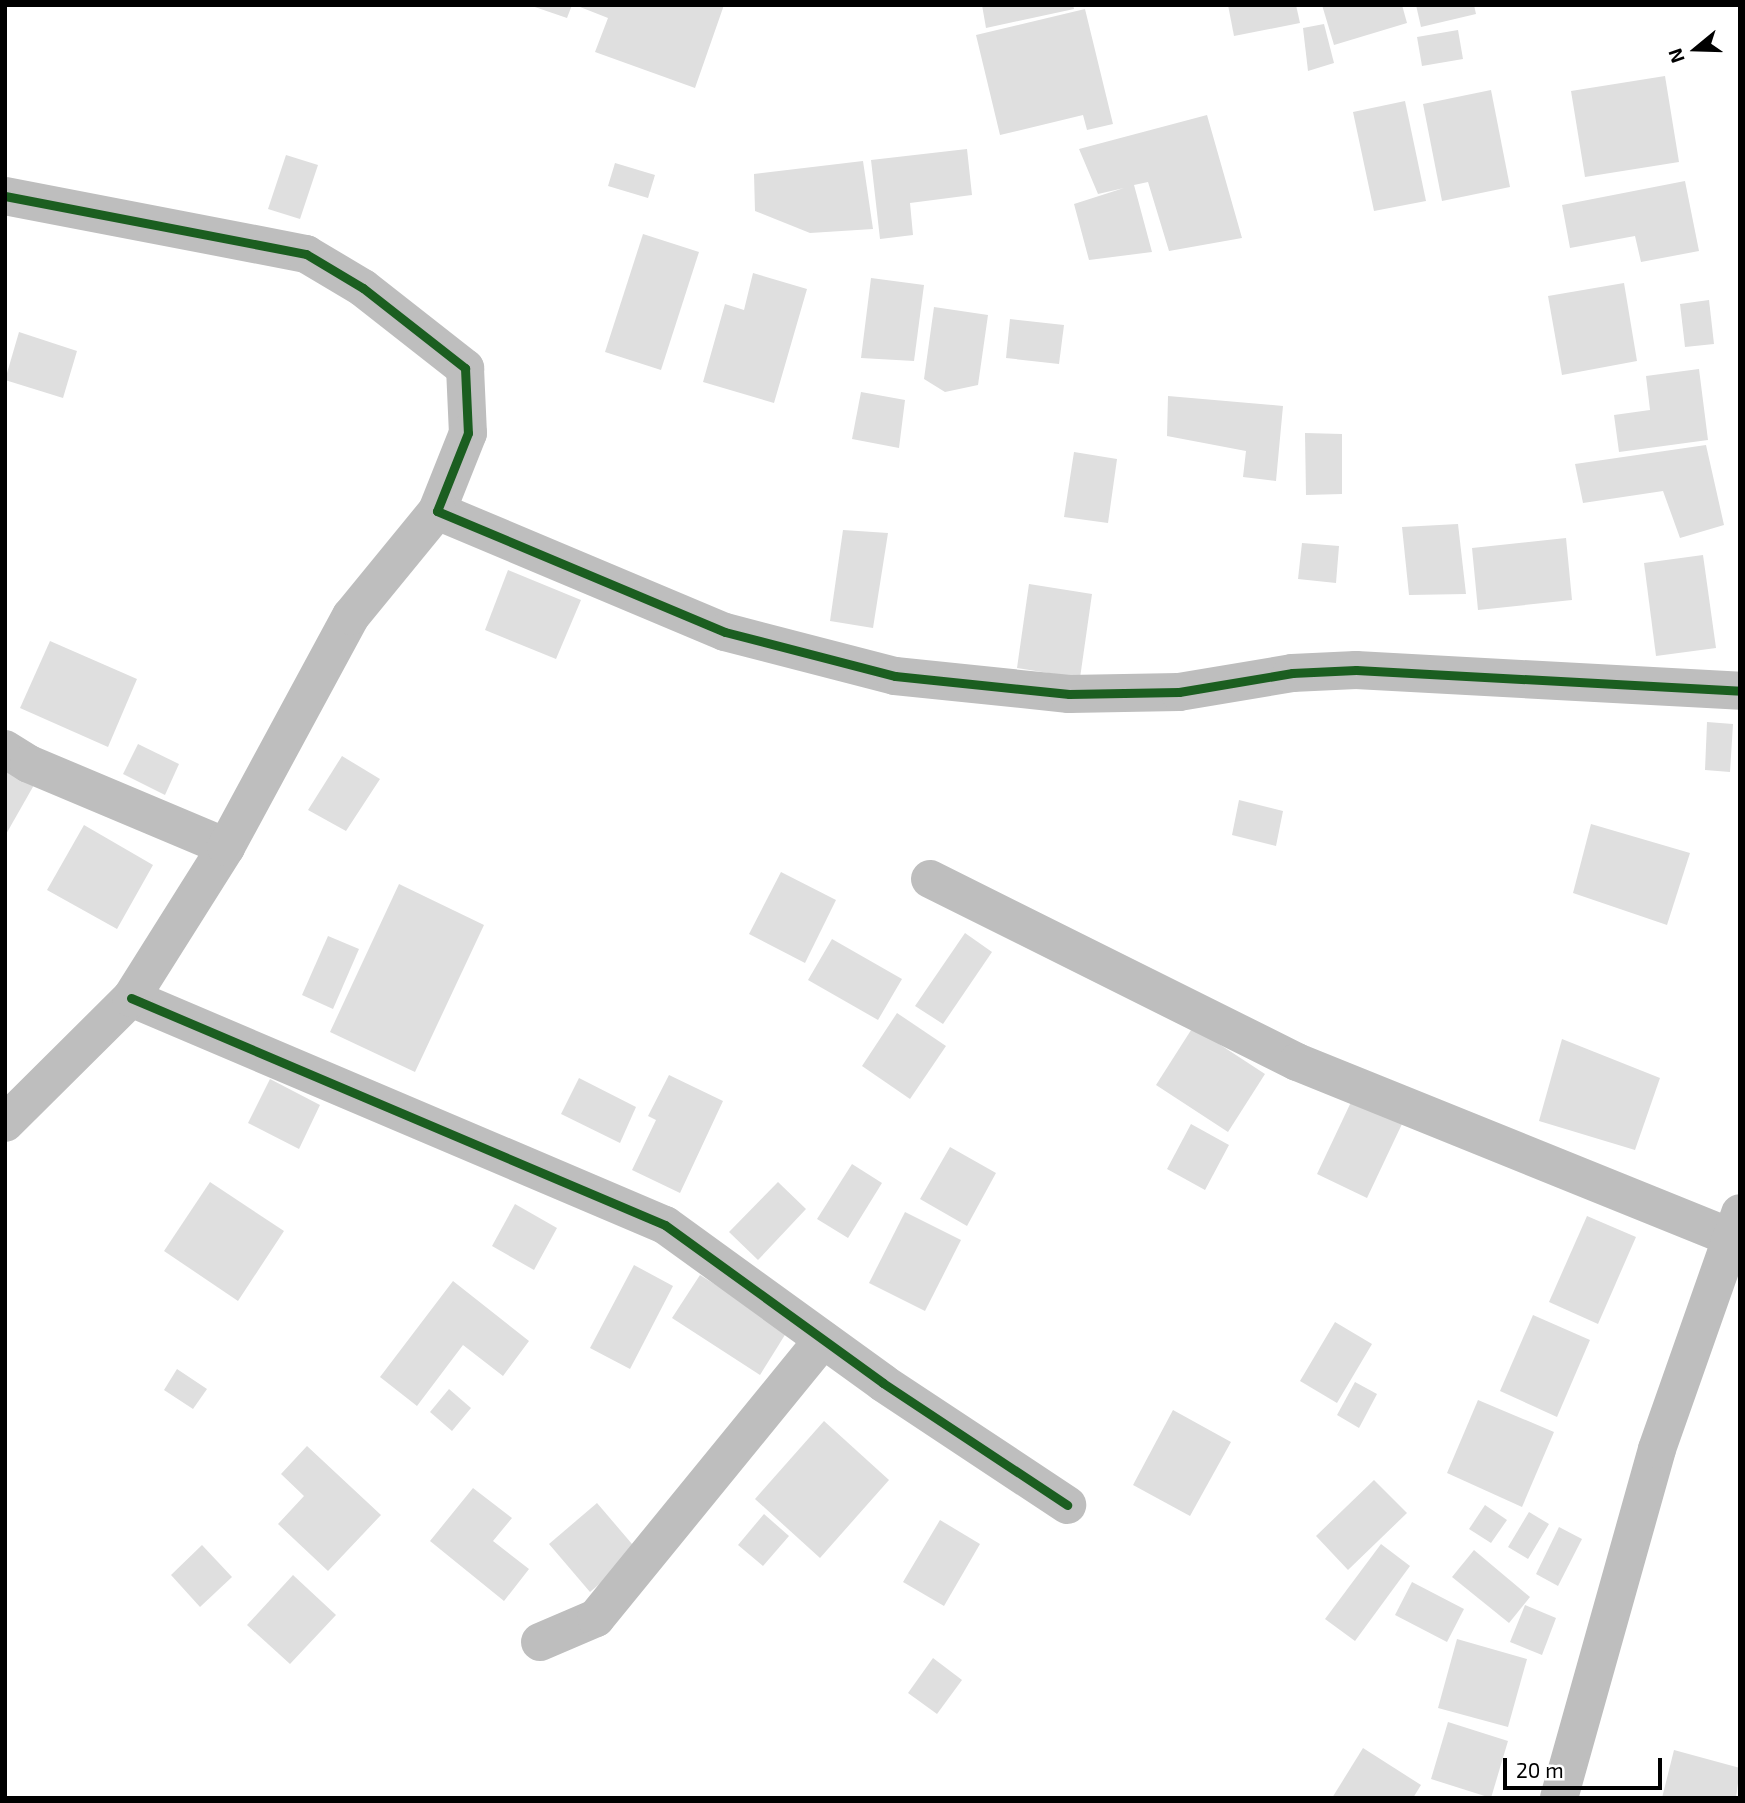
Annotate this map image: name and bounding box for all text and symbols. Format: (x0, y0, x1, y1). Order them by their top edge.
north arrow (1661, 14, 1731, 84)
text: N (1663, 46, 1689, 66)
scale bar (1507, 1744, 1666, 1788)
text: 20 m (1516, 1757, 1564, 1782)

